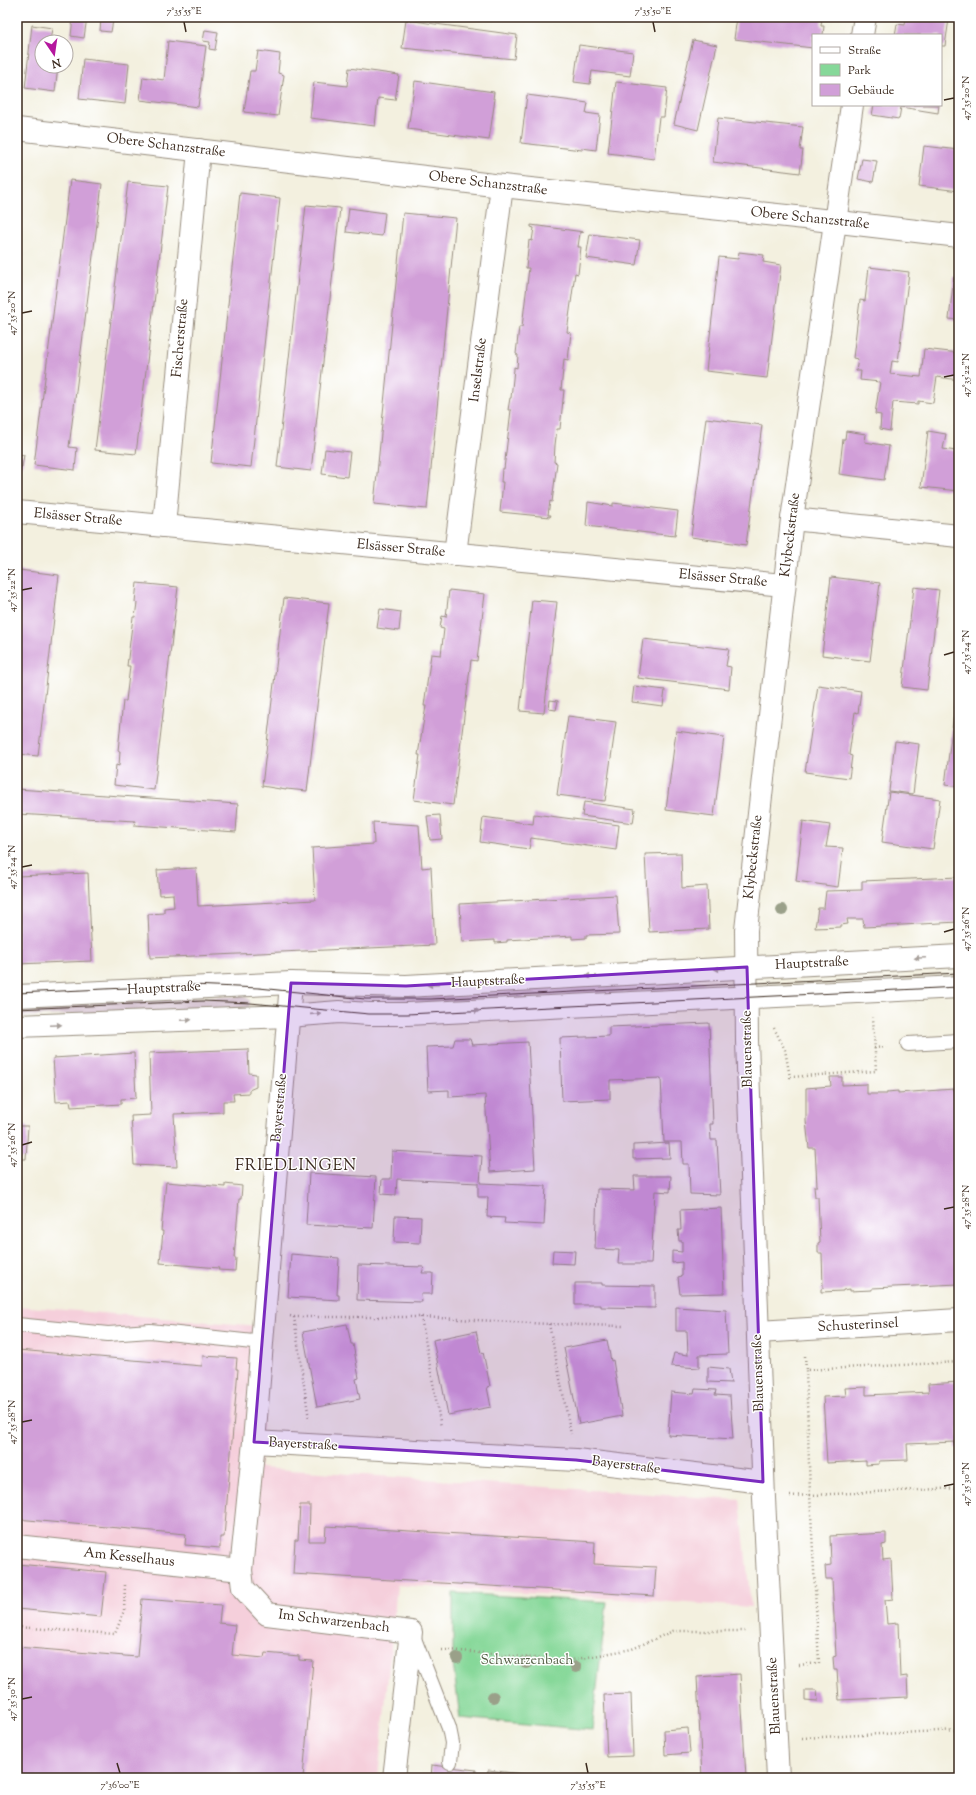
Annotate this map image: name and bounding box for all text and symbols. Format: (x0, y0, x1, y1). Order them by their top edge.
text: 7°35'55"E (167, 4, 201, 19)
text: 7°35'50"E (635, 4, 671, 19)
north arrow (34, 34, 74, 74)
legend (812, 34, 942, 106)
text: Straße (848, 42, 882, 60)
text: N (50, 54, 63, 72)
text: Park (848, 62, 871, 80)
text: 47°35'20"N (959, 76, 974, 120)
text: Gebäude (848, 82, 895, 100)
street label: Obere Schanzstraße (105, 129, 227, 163)
street label: Obere Schanzstraße (427, 167, 549, 201)
street label: Obere Schanzstraße (749, 203, 871, 235)
text: 47°35'20"N (5, 291, 20, 335)
street label: Fischerstraße (168, 298, 194, 378)
street label: Inselstraße (465, 337, 493, 403)
text: 47°35'22"N (959, 353, 974, 397)
street label: Klybeckstraße (776, 492, 806, 578)
street label: Elsässer Straße (33, 504, 123, 532)
street label: Elsässer Straße (356, 535, 446, 563)
street label: Elsässer Straße (678, 565, 768, 593)
text: 47°35'22"N (5, 568, 20, 612)
text: 47°35'24"N (959, 630, 974, 674)
street label: Klybeckstraße (740, 814, 768, 900)
text: 47°35'24"N (5, 845, 20, 889)
text: 47°35'26"N (959, 907, 974, 951)
street label: Hauptstraße (775, 952, 849, 976)
one-way arrow (913, 955, 926, 961)
one-way arrow (714, 965, 726, 972)
street label: Hauptstraße (451, 970, 525, 994)
one-way arrow (584, 973, 597, 979)
street label: Hauptstraße (127, 977, 201, 1001)
one-way arrow (427, 981, 439, 988)
one-way arrow (468, 1007, 480, 1014)
one-way arrow (310, 1010, 322, 1017)
street label: Blauenstraße (737, 1010, 759, 1088)
one-way arrow (180, 1016, 192, 1023)
one-way arrow (50, 1021, 62, 1028)
street label: Bayerstraße (267, 1073, 293, 1143)
text: 47°35'26"N (5, 1123, 20, 1167)
district label: FRIEDLINGEN (235, 1155, 357, 1178)
text: 47°35'28"N (959, 1185, 974, 1229)
street label: Schusterinsel (817, 1314, 899, 1338)
street label: Blauenstraße (748, 1334, 770, 1412)
text: 47°35'28"N (5, 1400, 20, 1444)
street label: Bayerstraße (268, 1433, 338, 1457)
street label: Bayerstraße (590, 1452, 662, 1480)
text: 47°35'30"N (959, 1462, 974, 1506)
street label: Am Kesselhaus (83, 1543, 175, 1573)
street label: Im Schwarzenbach (277, 1605, 391, 1639)
park label: Schwarzenbach (480, 1651, 574, 1671)
street label: Blauenstraße (763, 1657, 787, 1735)
text: 47°35'30"N (5, 1677, 20, 1721)
text: 7°36'00"E (100, 1778, 140, 1793)
text: 7°35'55"E (571, 1778, 605, 1793)

